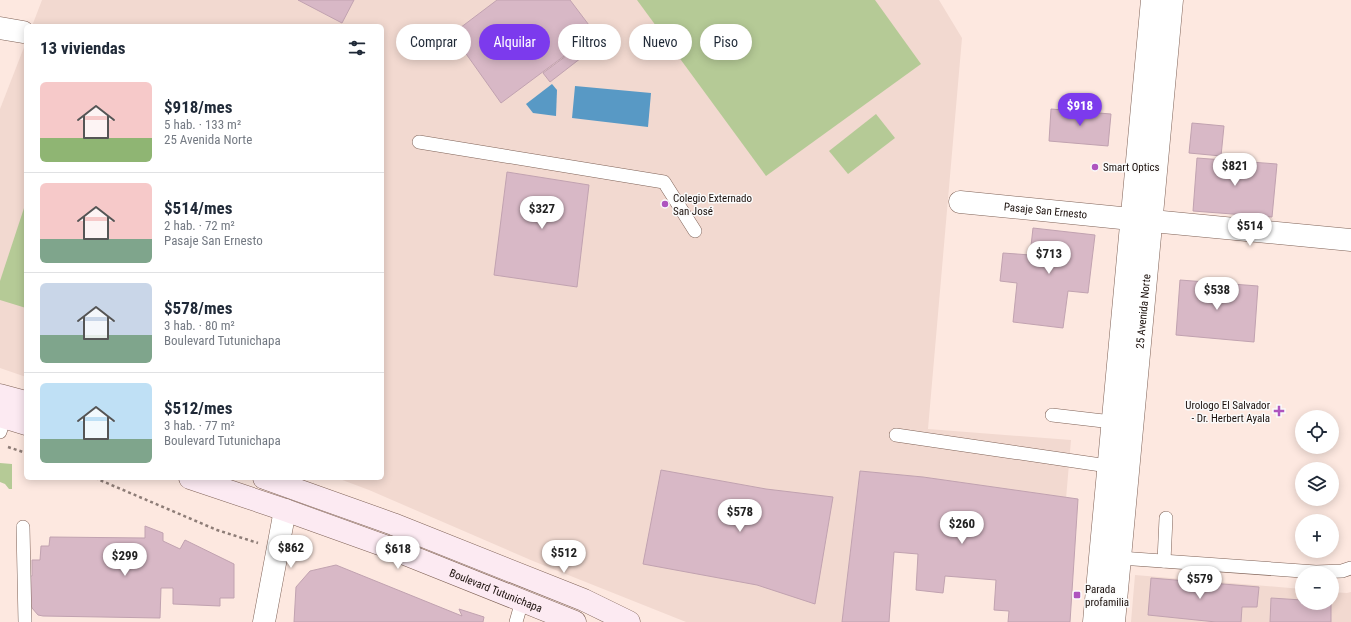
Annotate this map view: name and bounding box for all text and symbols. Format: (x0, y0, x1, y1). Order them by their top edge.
chip: Comprar (396, 24, 471, 60)
chip: Alquilar (479, 24, 550, 60)
chip: Filtros (558, 24, 621, 60)
chip: Nuevo (629, 24, 692, 60)
chip: Piso (700, 24, 752, 60)
icon: filters (346, 37, 368, 59)
text: 13 viviendas (40, 38, 126, 58)
pin: $918 (1056, 93, 1104, 127)
text: $918/mes (164, 97, 232, 117)
icon: home (72, 98, 120, 146)
text: $918 (1067, 98, 1093, 113)
text: 5 hab. · 133 m² (164, 117, 241, 132)
text: 25 Avenida Norte (164, 132, 252, 147)
pin: $821 (1211, 153, 1259, 187)
text: $821 (1222, 158, 1248, 173)
place label: Smart Optics (1103, 161, 1160, 174)
marker: Smart Optics (1090, 162, 1100, 172)
place label: Colegio Externado San José (673, 192, 753, 218)
pin: $327 (518, 196, 566, 230)
text: $514/mes (164, 198, 232, 218)
icon: home (72, 199, 120, 247)
marker: Colegio Externado San José (660, 199, 670, 209)
street label: Pasaje San Ernesto (1003, 200, 1088, 222)
text: $327 (529, 201, 555, 216)
pin: $514 (1226, 213, 1274, 247)
text: 2 hab. · 72 m² (164, 218, 235, 233)
text: $514 (1237, 218, 1263, 233)
text: Pasaje San Ernesto (164, 233, 263, 248)
pin: $713 (1025, 241, 1073, 275)
text: $713 (1036, 246, 1062, 261)
street label: 25 Avenida Norte (1134, 274, 1153, 349)
pin: $538 (1193, 277, 1241, 311)
text: $538 (1204, 282, 1230, 297)
text: $578/mes (164, 298, 232, 318)
icon: home (72, 299, 120, 347)
text: 3 hab. · 80 m² (164, 318, 235, 333)
text: Boulevard Tutunichapa (164, 333, 281, 348)
text: $512/mes (164, 398, 232, 418)
icon: home (72, 399, 120, 447)
place label: Urologo El Salvador - Dr. Herbert Ayala (1185, 399, 1271, 425)
marker: Urologo El Salvador - Dr. Herbert Ayala (1273, 405, 1285, 417)
map controls (1295, 410, 1339, 610)
button: locate (1295, 410, 1339, 454)
text: 3 hab. · 77 m² (164, 418, 235, 433)
text: Boulevard Tutunichapa (164, 433, 281, 448)
button: layers (1295, 462, 1339, 506)
pin: $578 (716, 499, 764, 533)
text: $578 (727, 504, 753, 519)
pin: $260 (938, 511, 986, 545)
button: + (1295, 514, 1339, 558)
text: $260 (949, 516, 975, 531)
pin: $862 (267, 535, 315, 569)
pin: $618 (374, 536, 422, 570)
text: $862 (278, 540, 304, 555)
pin: $512 (540, 540, 588, 574)
text: $618 (385, 541, 411, 556)
pin: $299 (101, 543, 149, 577)
text: $512 (551, 545, 577, 560)
text: $299 (112, 548, 138, 563)
street label: Boulevard Tutunichapa (447, 566, 544, 615)
pin: $579 (1176, 566, 1224, 600)
button: − (1295, 566, 1339, 610)
text: $579 (1187, 571, 1213, 586)
place label: Parada profamilia (1085, 583, 1129, 609)
marker: Parada profamilia (1072, 590, 1082, 600)

